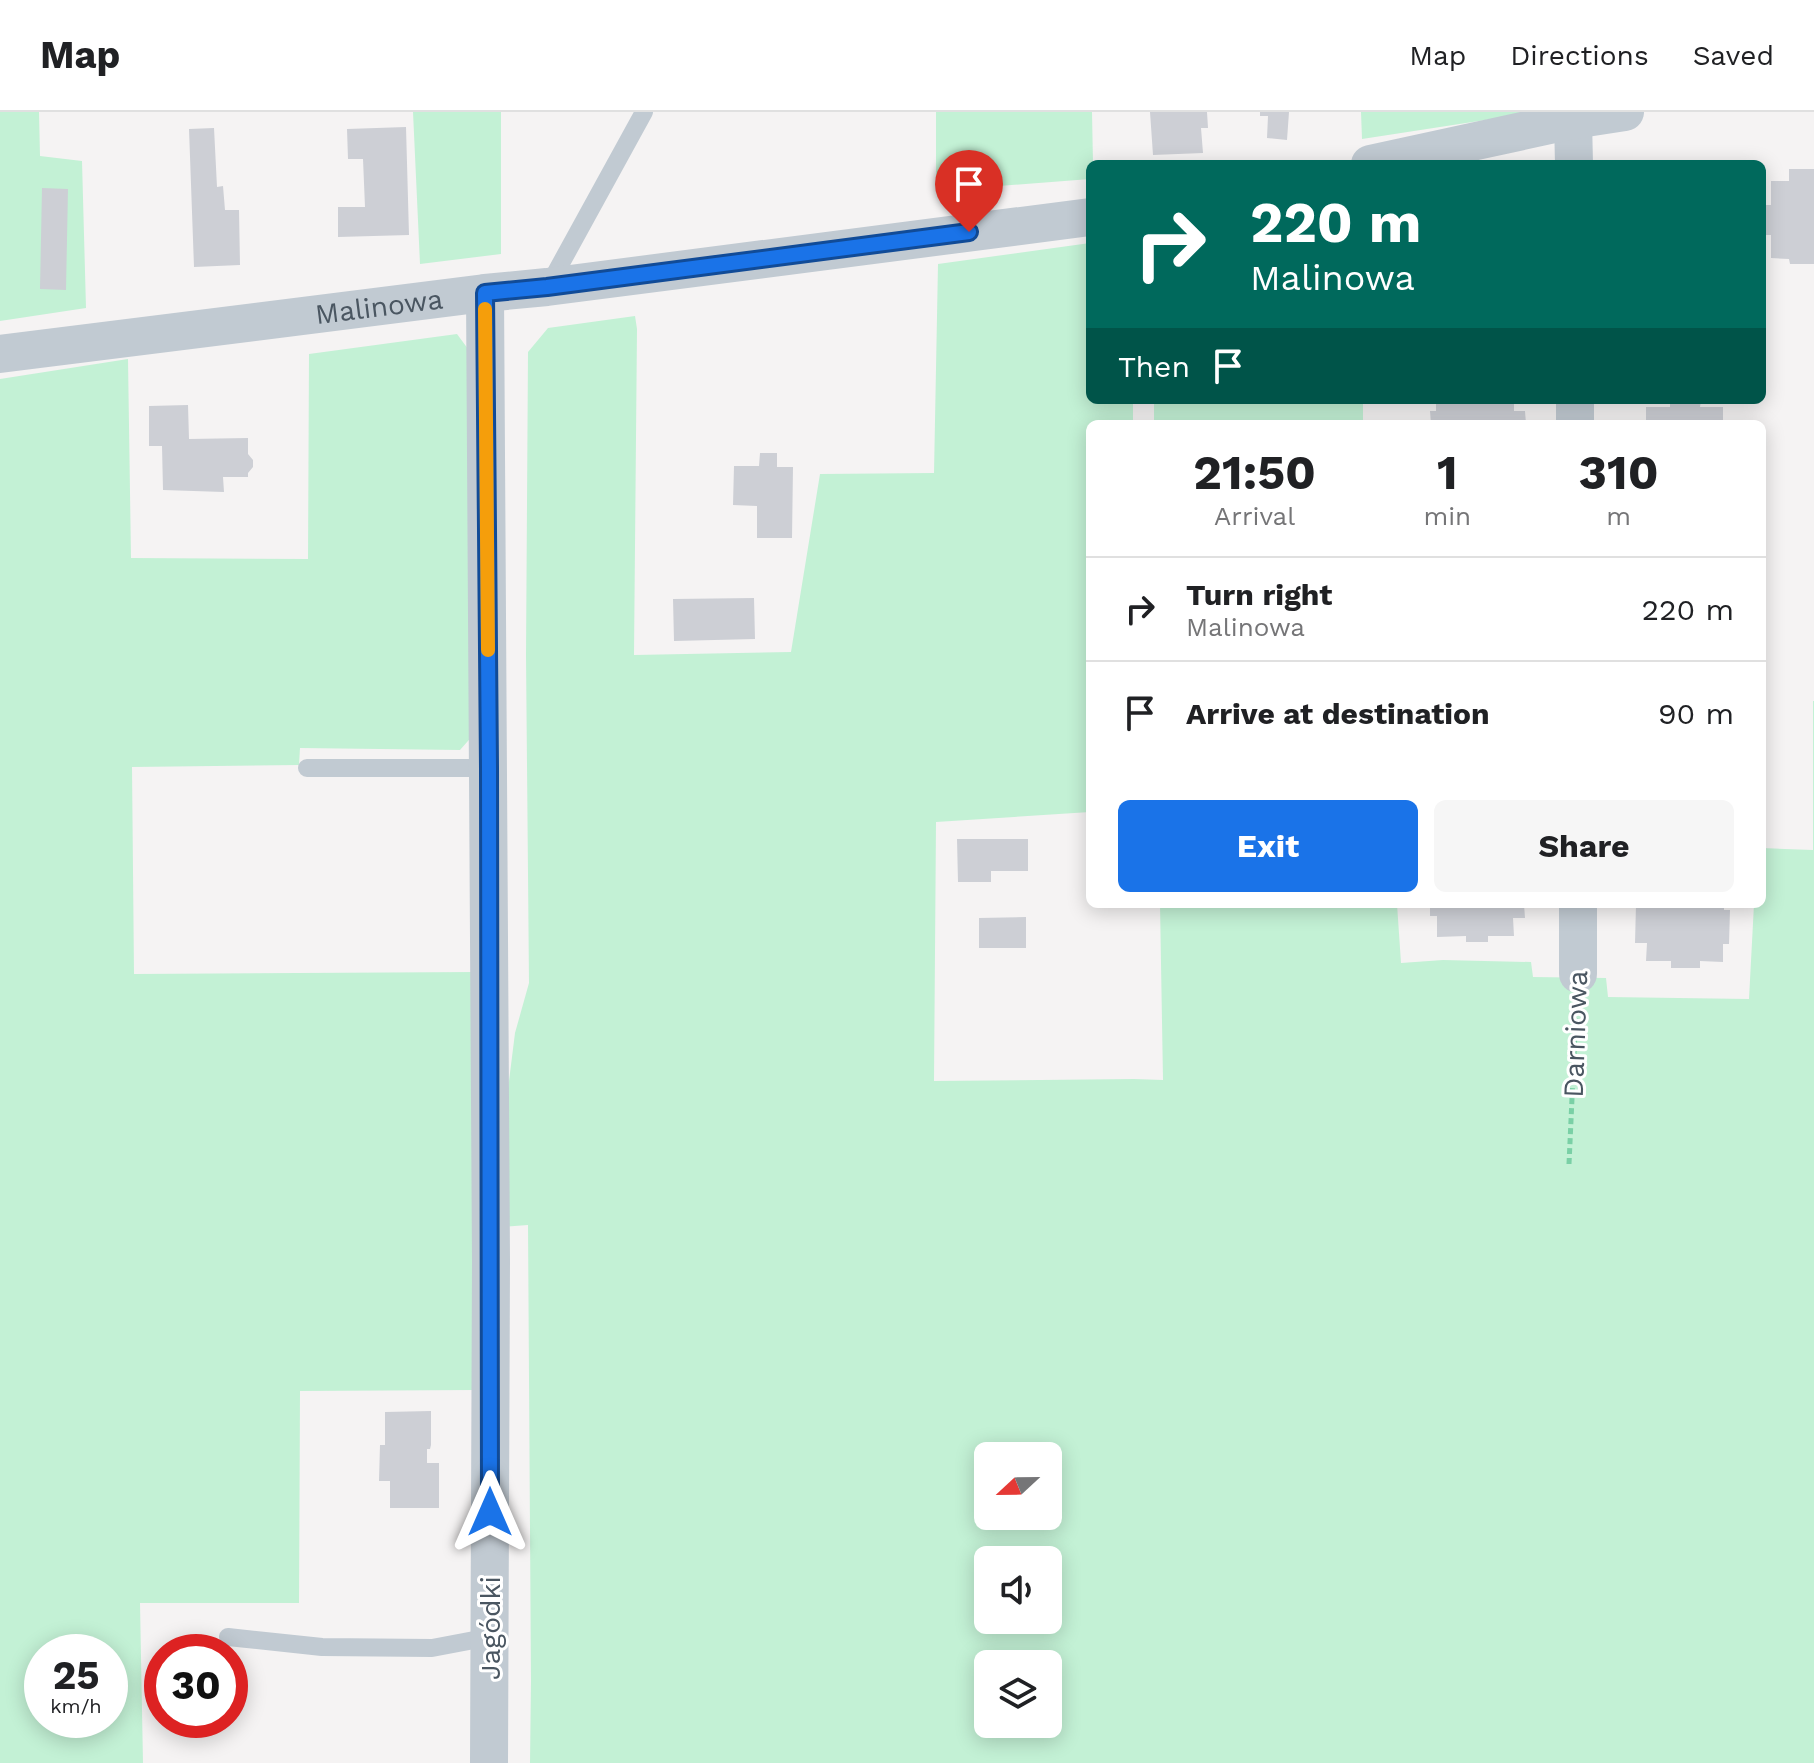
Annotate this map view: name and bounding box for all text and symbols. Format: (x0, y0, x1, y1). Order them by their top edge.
text: Map (40, 33, 120, 77)
text: Map (1409, 39, 1466, 72)
text: Directions (1510, 39, 1649, 72)
text: Saved (1693, 39, 1774, 72)
pin (935, 150, 1003, 232)
icon: arrive (947, 162, 991, 206)
text: 220 m (1250, 190, 1422, 256)
icon: right (1118, 192, 1222, 296)
text: Malinowa (1250, 257, 1415, 299)
street label: Malinowa (313, 282, 445, 331)
icon: arrive (1206, 344, 1250, 388)
text: Then (1118, 349, 1190, 384)
text: 21:50 (1193, 444, 1316, 501)
text: 1 (1437, 444, 1458, 501)
text: 310 (1579, 444, 1659, 501)
text: Arrival (1214, 501, 1295, 531)
text: min (1423, 501, 1471, 531)
text: m (1606, 501, 1631, 531)
text: Turn right (1186, 577, 1332, 612)
icon: right (1118, 587, 1162, 631)
text: 220 m (1642, 592, 1734, 627)
text: Malinowa (1186, 612, 1305, 642)
icon: arrive (1118, 691, 1162, 735)
text: Arrive at destination (1186, 696, 1490, 731)
text: 90 m (1658, 696, 1734, 731)
button: Exit (1118, 800, 1418, 892)
button: Share (1434, 800, 1734, 892)
street label: Darniowa (1557, 970, 1594, 1098)
north arrow (974, 1442, 1062, 1530)
map controls (974, 1442, 1062, 1738)
position arrow (448, 1470, 532, 1554)
button: sound (974, 1546, 1062, 1634)
street label: Jagódki (474, 1576, 507, 1680)
speed limit sign: 30 (144, 1634, 248, 1738)
button: layers (974, 1650, 1062, 1738)
text: 25 (52, 1652, 100, 1699)
text: km/h (50, 1694, 102, 1718)

